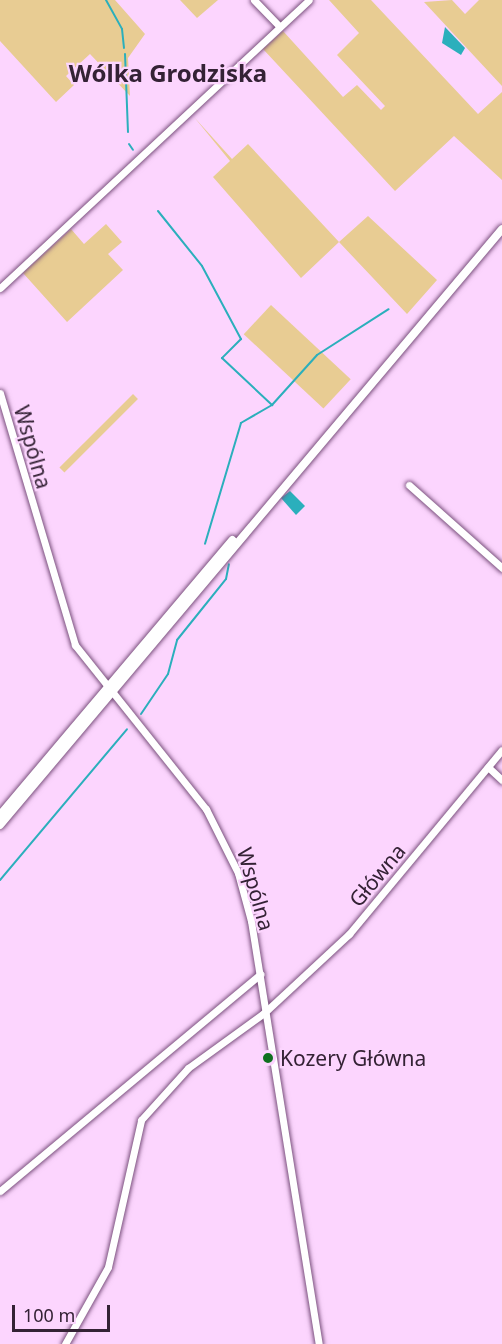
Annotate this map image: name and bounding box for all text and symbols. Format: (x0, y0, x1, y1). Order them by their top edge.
district label: Wólka Grodziska (69, 59, 267, 87)
street label: Wspólna (9, 403, 57, 491)
street label: Główna (343, 838, 411, 912)
street label: Wspólna (232, 845, 280, 933)
place label: Kozery Główna (280, 1045, 426, 1071)
marker: Kozery Główna (261, 1051, 275, 1065)
scale bar (15, 1293, 112, 1331)
text: 100 m (23, 1303, 75, 1327)

